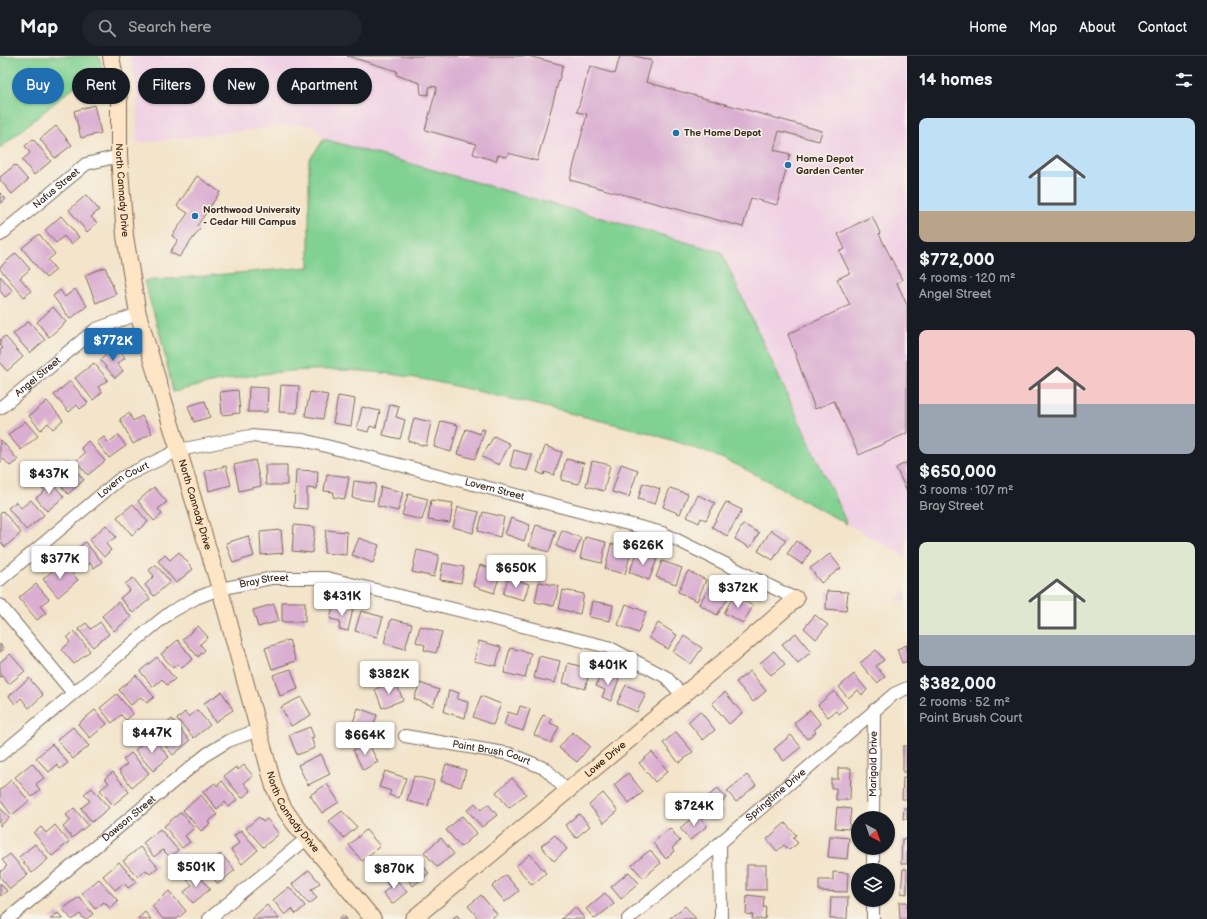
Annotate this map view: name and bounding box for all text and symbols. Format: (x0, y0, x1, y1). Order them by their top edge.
search box (82, 10, 362, 46)
text: Map (20, 16, 58, 39)
icon: search (96, 17, 118, 39)
text: Search here (128, 18, 211, 37)
text: Home (969, 19, 1007, 36)
text: Map (1029, 19, 1057, 36)
text: About (1079, 19, 1116, 36)
text: Contact (1138, 19, 1187, 36)
chip: Buy (12, 68, 64, 104)
chip: Rent (72, 68, 130, 104)
chip: Filters (138, 68, 205, 104)
chip: New (213, 68, 269, 104)
chip: Apartment (277, 68, 372, 104)
icon: filters (1173, 69, 1195, 91)
text: 14 homes (919, 70, 992, 90)
place label: The Home Depot (684, 127, 762, 139)
marker: The Home Depot (671, 128, 681, 138)
street label: North Cannady Drive (113, 143, 131, 238)
icon: home (1021, 144, 1093, 216)
place label: Home Depot Garden Center (796, 153, 865, 177)
marker: Home Depot Garden Center (783, 160, 793, 170)
street label: Nafus Street (31, 166, 82, 211)
place label: Northwood University - Cedar Hill Campus (203, 204, 301, 228)
marker: Northwood University - Cedar Hill Campus (190, 211, 200, 221)
text: $772,000 (919, 250, 995, 270)
text: 4 rooms · 120 m² (919, 270, 1016, 286)
text: Angel Street (919, 286, 991, 302)
pin: $772K (85, 328, 141, 362)
text: $772K (93, 333, 133, 349)
street label: Angel Street (12, 355, 63, 399)
icon: home (1021, 356, 1093, 428)
street label: North Cannady Drive (176, 458, 214, 551)
street label: Lovern Court (95, 459, 151, 501)
pin: $437K (21, 461, 77, 495)
text: $650,000 (919, 462, 996, 482)
text: $437K (29, 466, 69, 482)
street label: Lovern Street (464, 476, 526, 503)
text: 3 rooms · 107 m² (919, 482, 1014, 498)
text: Bray Street (919, 498, 984, 514)
pin: $626K (615, 532, 671, 566)
text: $626K (623, 537, 663, 553)
pin: $377K (32, 546, 88, 580)
text: $377K (40, 551, 80, 567)
pin: $650K (488, 555, 544, 589)
text: $650K (496, 560, 536, 576)
icon: home (1021, 568, 1093, 640)
street label: Bray Street (238, 572, 289, 591)
pin: $372K (710, 575, 766, 609)
text: $372K (718, 580, 758, 596)
pin: $431K (314, 583, 370, 617)
text: $431K (323, 588, 361, 604)
pin: $401K (580, 652, 636, 686)
text: $401K (589, 657, 627, 673)
pin: $382K (361, 661, 417, 695)
text: $382K (369, 666, 409, 682)
text: $382,000 (919, 674, 996, 694)
text: 2 rooms · 52 m² (919, 694, 1010, 710)
text: Paint Brush Court (919, 710, 1022, 726)
pin: $447K (124, 720, 180, 754)
pin: $664K (337, 722, 393, 756)
text: $447K (132, 725, 172, 741)
text: $664K (345, 727, 385, 743)
street label: Marigold Drive (867, 731, 880, 797)
street label: Paint Brush Court (451, 738, 532, 768)
street label: Lowe Drive (582, 739, 629, 780)
street label: Springtime Drive (744, 766, 808, 824)
street label: North Cannady Drive (264, 770, 322, 855)
street label: Dawson Street (100, 793, 158, 844)
pin: $724K (666, 793, 722, 827)
text: $724K (674, 798, 714, 814)
north arrow (851, 811, 895, 855)
map controls (851, 811, 895, 907)
pin: $501K (168, 854, 224, 888)
pin: $870K (366, 856, 422, 890)
text: $501K (177, 859, 215, 875)
text: $870K (374, 861, 414, 877)
button: layers (851, 863, 895, 907)

